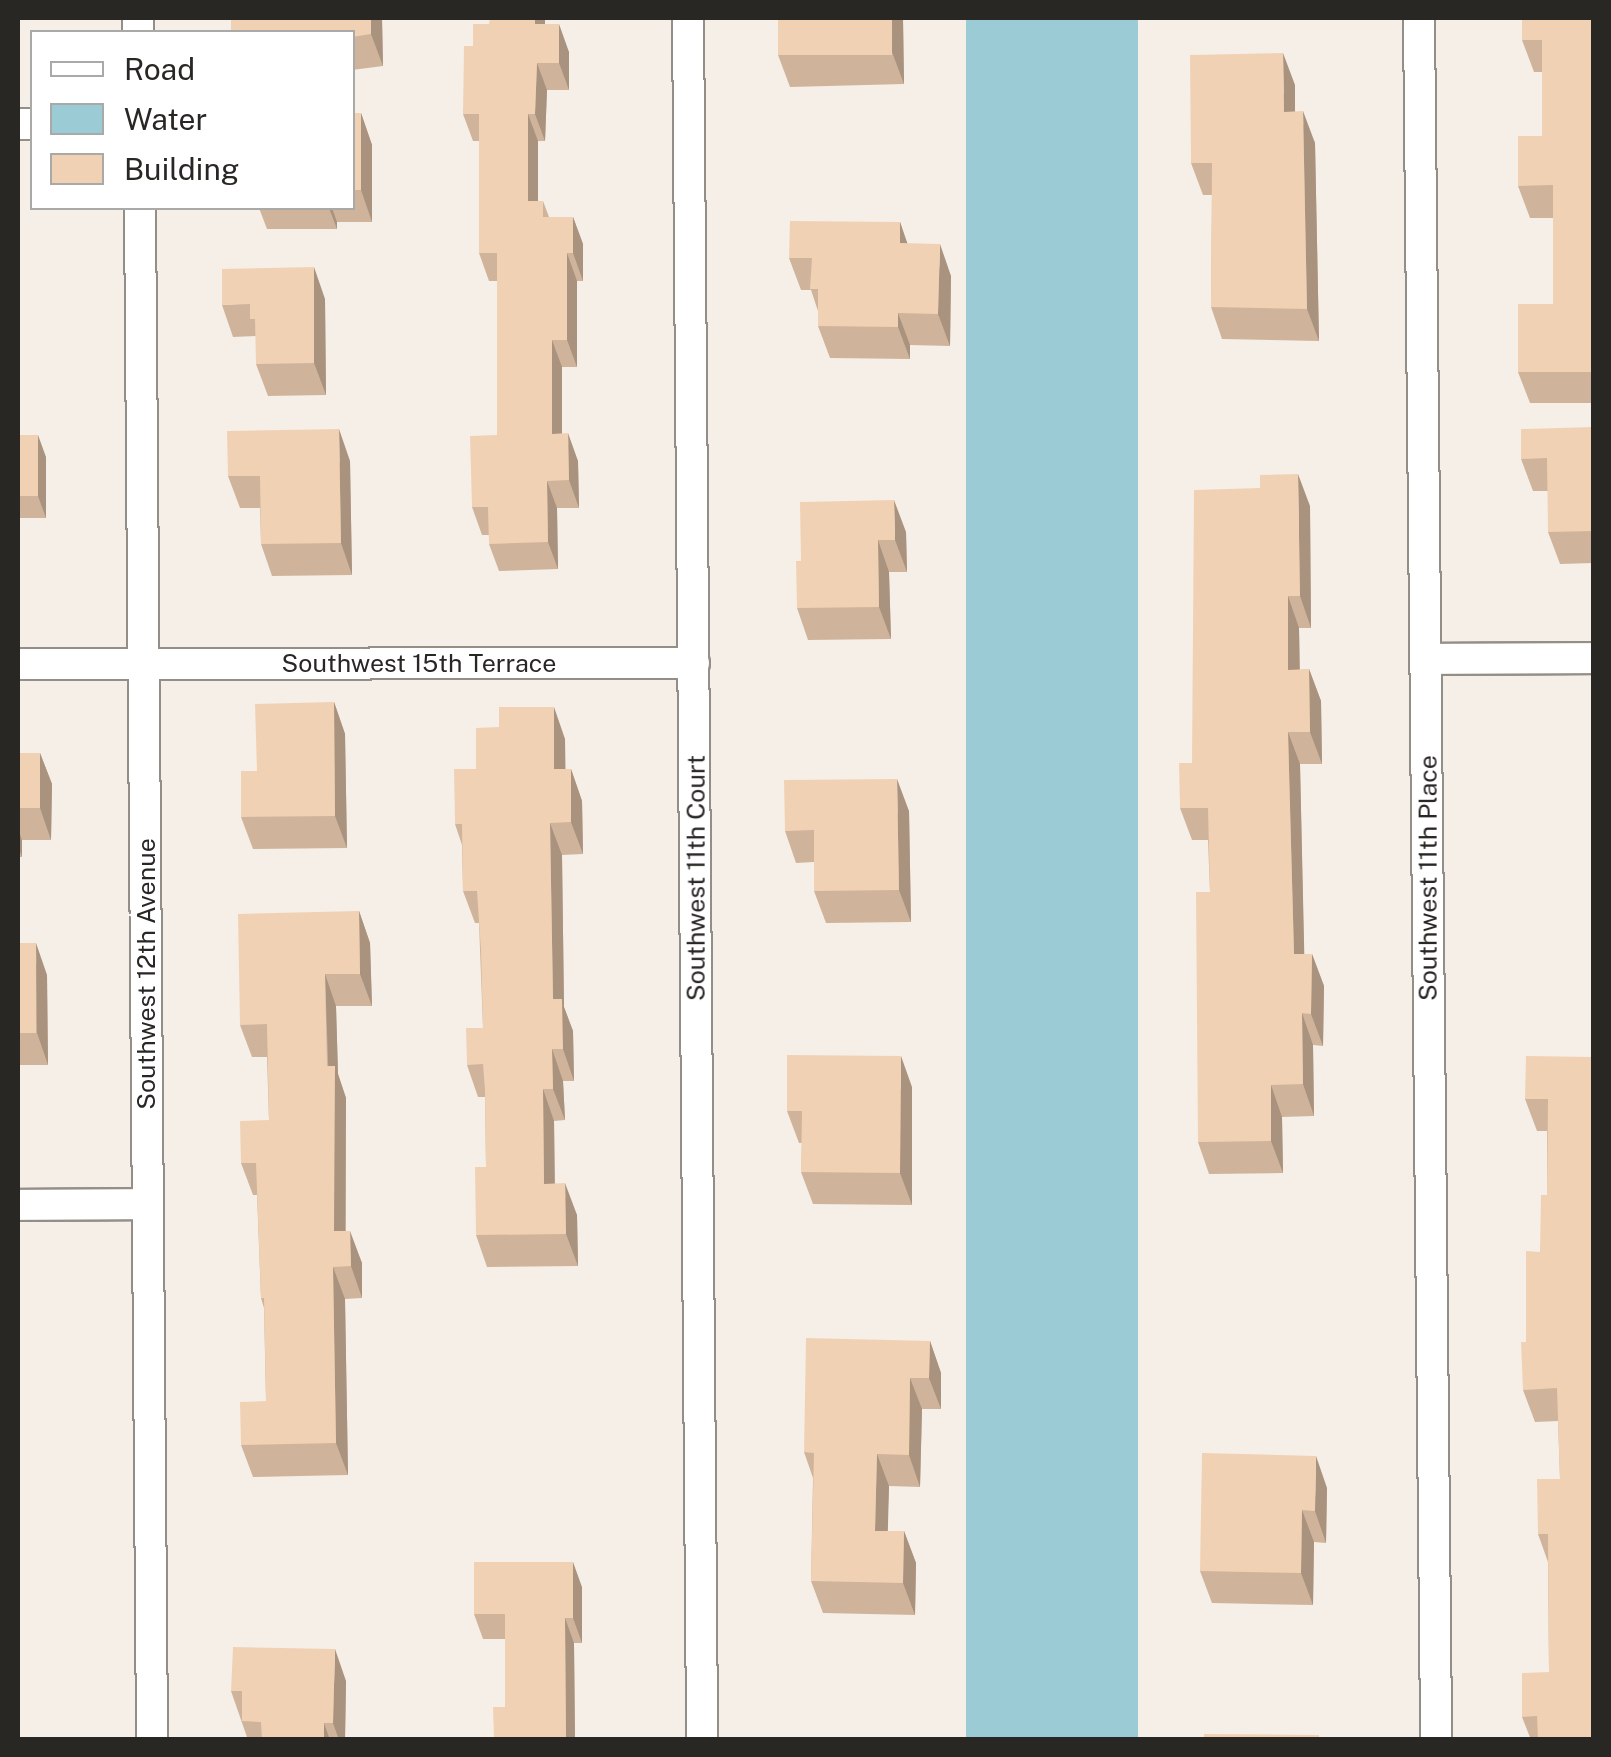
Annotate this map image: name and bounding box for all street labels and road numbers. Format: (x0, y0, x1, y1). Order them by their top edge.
street label: Southwest 15th Terrace (282, 648, 556, 678)
street label: Southwest 11th Court (681, 755, 711, 1001)
street label: Southwest 11th Place (1413, 755, 1443, 1001)
street label: Southwest 12th Avenue (131, 838, 161, 1110)

